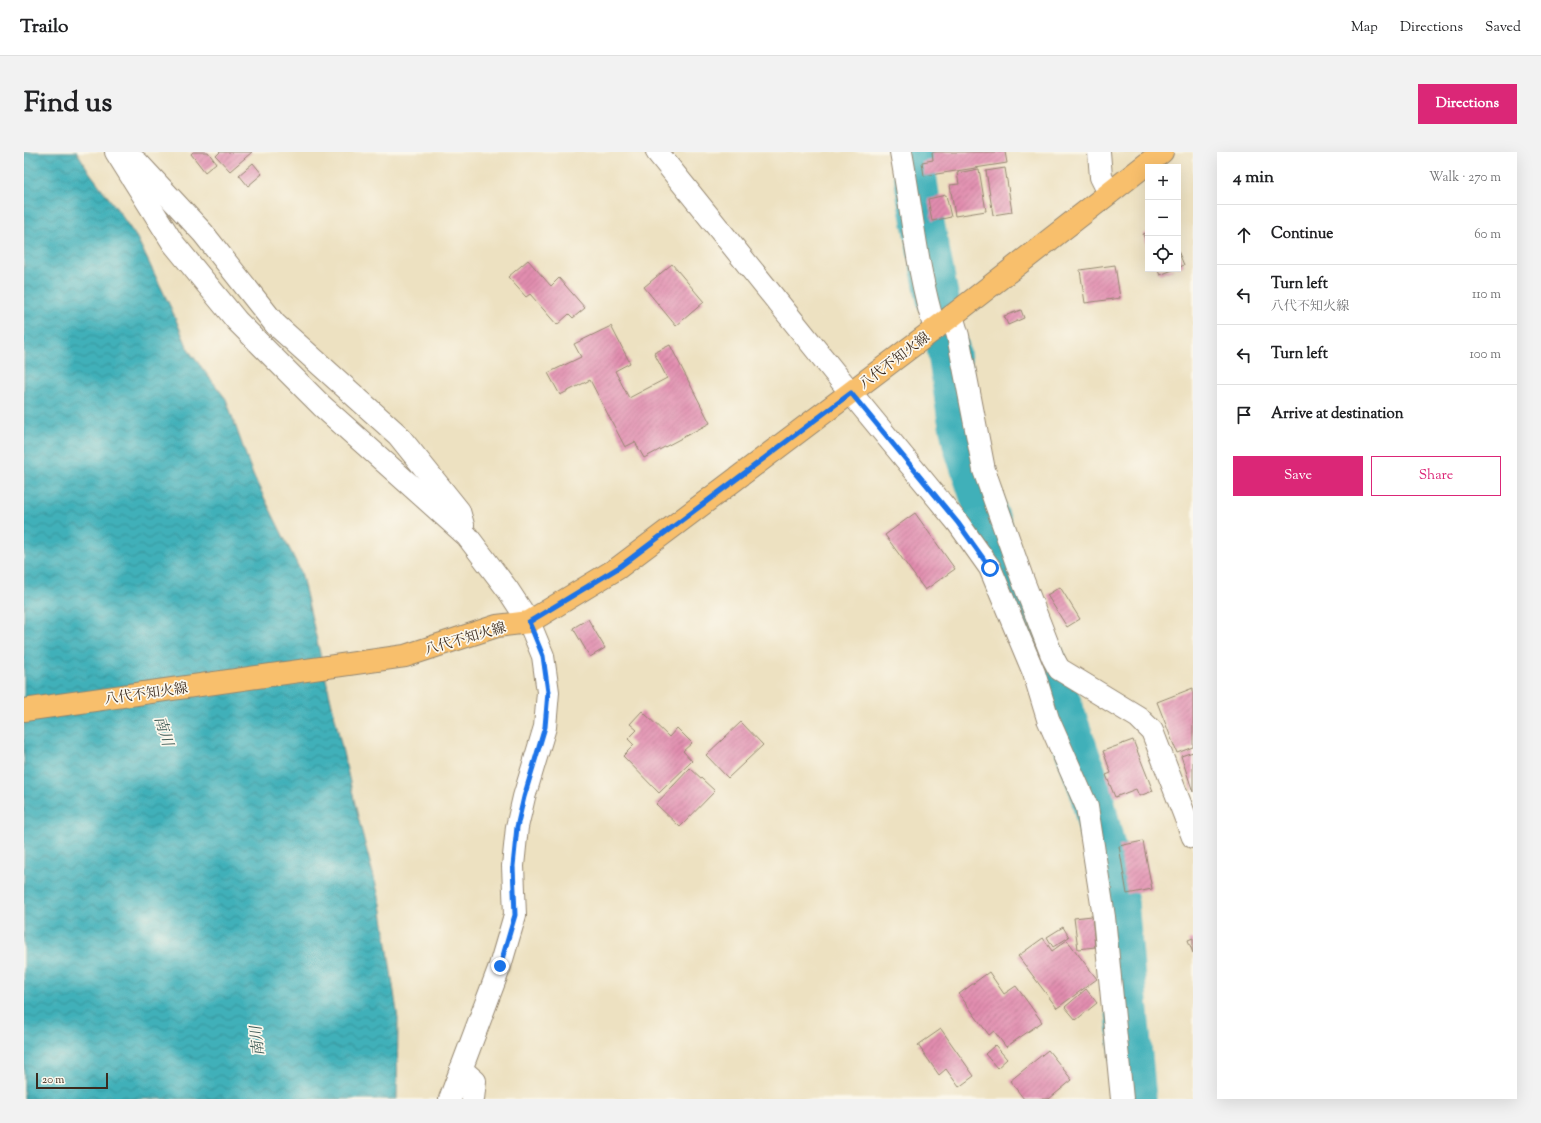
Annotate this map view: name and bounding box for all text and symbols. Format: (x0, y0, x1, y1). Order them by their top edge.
text: Trailo (20, 14, 68, 41)
text: Map (1351, 18, 1378, 38)
text: Directions (1400, 18, 1463, 38)
text: Saved (1485, 18, 1521, 38)
text: Find us (24, 84, 112, 124)
button: Directions (1418, 84, 1517, 124)
map controls (1145, 164, 1181, 272)
button: + (1145, 164, 1181, 200)
text: 4 min (1233, 166, 1274, 190)
text: Walk · 270 m (1429, 169, 1501, 187)
button: − (1145, 200, 1181, 236)
icon: ahead (1233, 224, 1255, 246)
text: Continue (1271, 224, 1333, 245)
text: 60 m (1474, 226, 1501, 244)
button: locate (1145, 236, 1181, 272)
text: Turn left (1271, 274, 1328, 295)
icon: left (1233, 284, 1255, 306)
text: 110 m (1472, 286, 1501, 304)
text: 八代不知火線 (1271, 298, 1349, 316)
street label: 八代不知火線 (856, 328, 935, 395)
icon: left (1233, 344, 1255, 366)
text: Turn left (1271, 344, 1328, 365)
text: 100 m (1469, 346, 1501, 364)
icon: arrive (1233, 404, 1255, 426)
text: Arrive at destination (1271, 404, 1404, 425)
button: Save (1233, 456, 1363, 496)
button: Share (1371, 456, 1501, 496)
route start (981, 559, 999, 577)
street label: 八代不知火線 (422, 619, 509, 661)
street label: 八代不知火線 (103, 679, 189, 711)
water label: 南川 (148, 714, 178, 751)
route end (491, 957, 509, 975)
water label: 南川 (246, 1023, 271, 1057)
scale bar (36, 1071, 108, 1090)
text: 20 m (42, 1072, 64, 1088)

